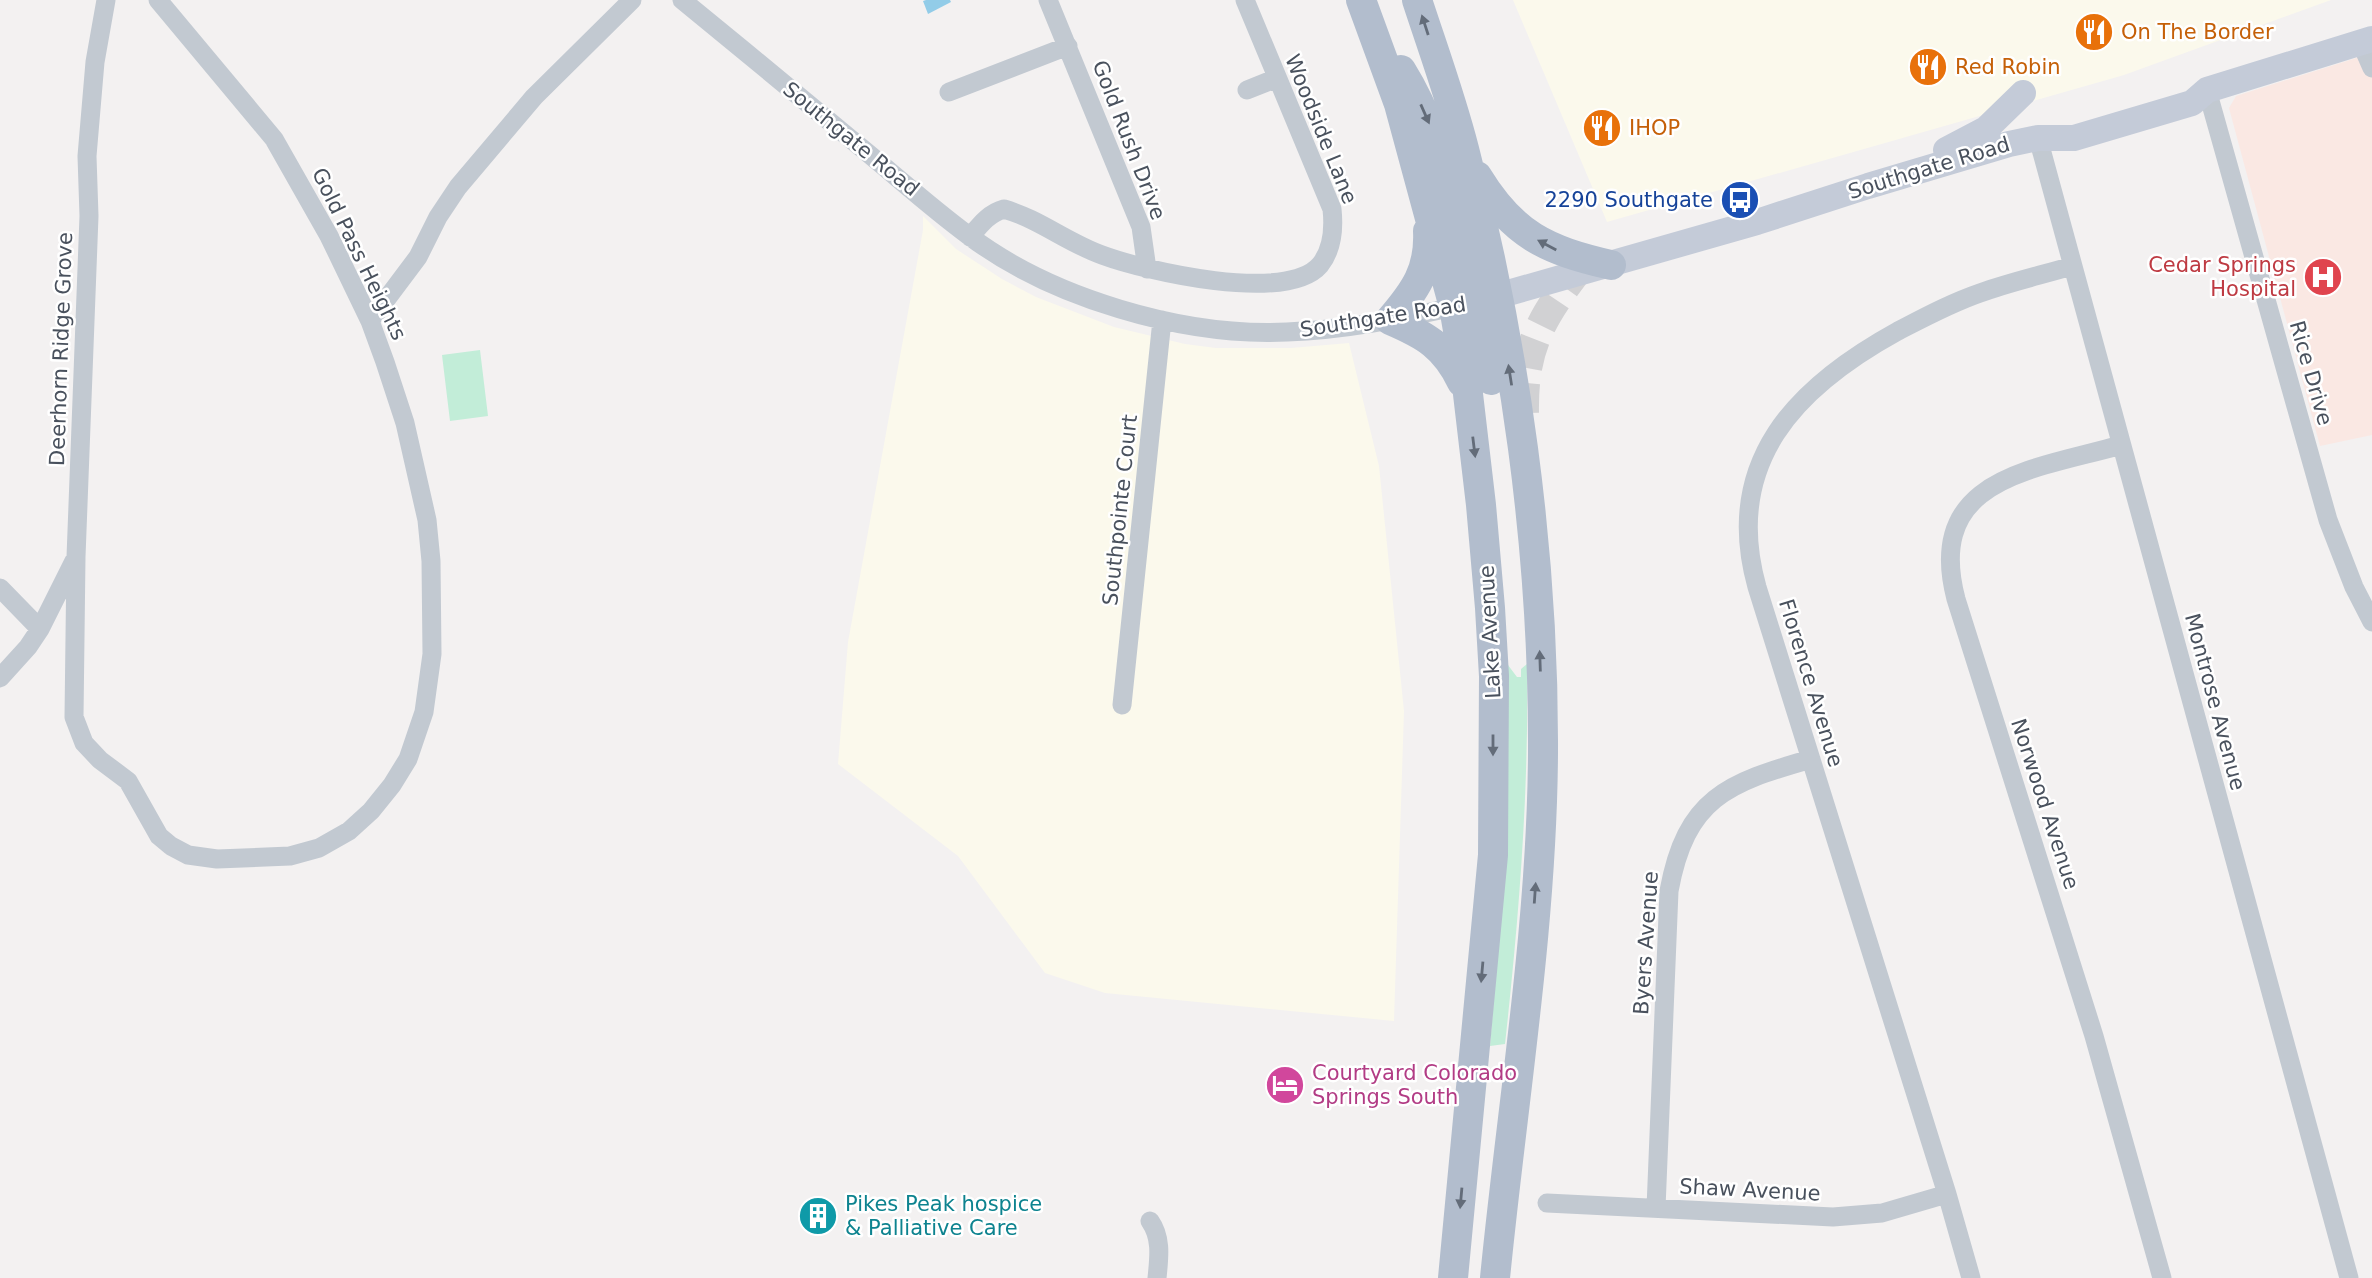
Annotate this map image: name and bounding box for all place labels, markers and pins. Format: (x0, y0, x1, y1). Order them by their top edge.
restaurant icon: On The Border (2073, 11, 2115, 53)
place label: On The Border (2121, 20, 2274, 44)
restaurant icon: Red Robin (1907, 46, 1949, 88)
place label: Red Robin (1955, 55, 2061, 79)
restaurant icon: IHOP (1581, 107, 1623, 149)
place label: IHOP (1629, 116, 1680, 140)
bus stop icon: 2290 Southgate (1719, 179, 1761, 221)
place label: 2290 Southgate (1544, 188, 1713, 212)
place label: Cedar Springs Hospital (2148, 253, 2296, 301)
hospital icon: Cedar Springs Hospital (2302, 256, 2344, 298)
place label: Courtyard Colorado Springs South (1312, 1061, 1517, 1109)
hotel icon: Courtyard Colorado Springs South (1264, 1064, 1306, 1106)
place label: Pikes Peak hospice & Palliative Care (845, 1192, 1042, 1240)
building icon: Pikes Peak hospice & Palliative Care (797, 1195, 839, 1237)

